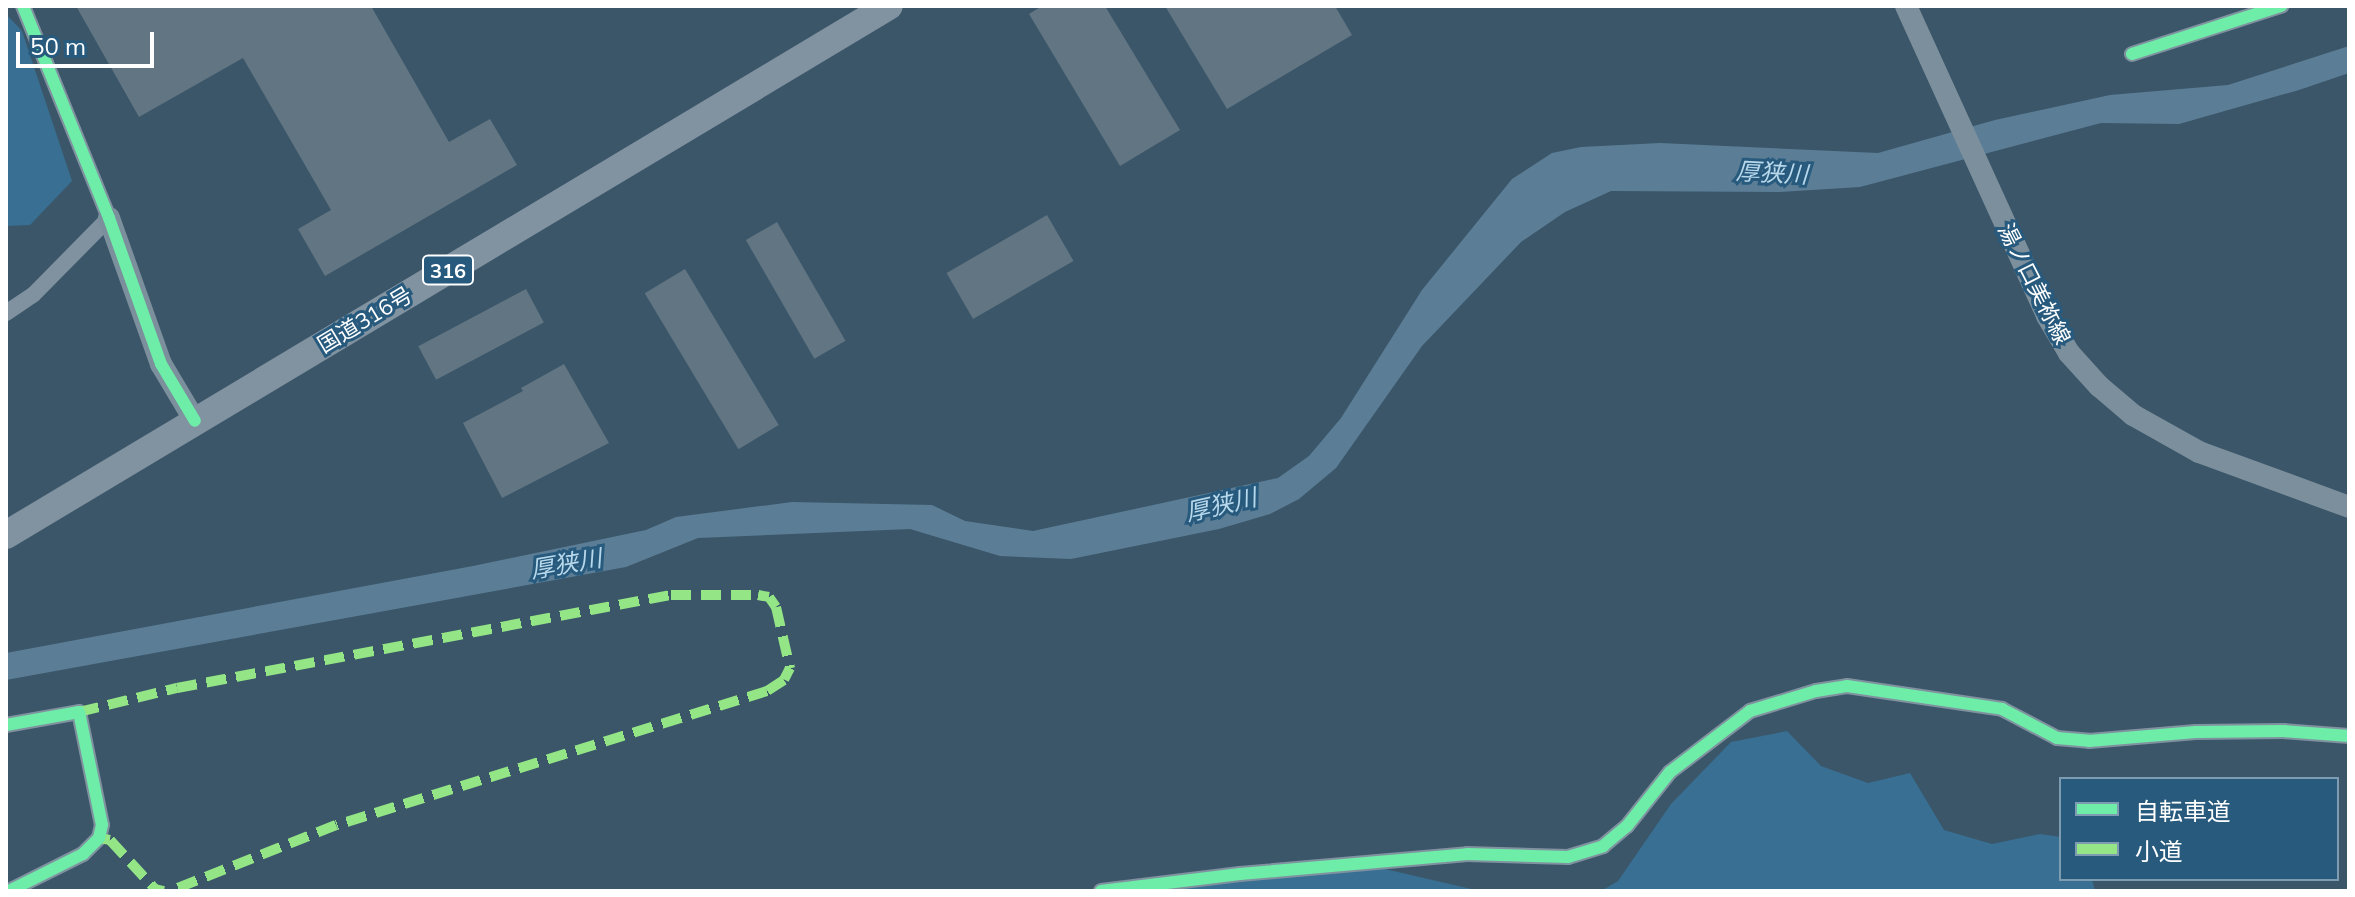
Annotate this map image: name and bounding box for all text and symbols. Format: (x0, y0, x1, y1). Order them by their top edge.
scale bar (20, 16, 158, 66)
text: 50 m (30, 31, 86, 61)
water label: 厚狭川 (1735, 157, 1809, 189)
street label: 湯ノ口美祢線 (1992, 219, 2076, 349)
road number: 316 (422, 254, 474, 286)
street label: 国道316号 (313, 281, 417, 359)
water label: 厚狭川 (1183, 483, 1259, 527)
water label: 厚狭川 (528, 544, 604, 584)
legend (2059, 777, 2339, 881)
text: 自転車道 (2135, 796, 2231, 826)
text: 小道 (2135, 836, 2183, 866)

